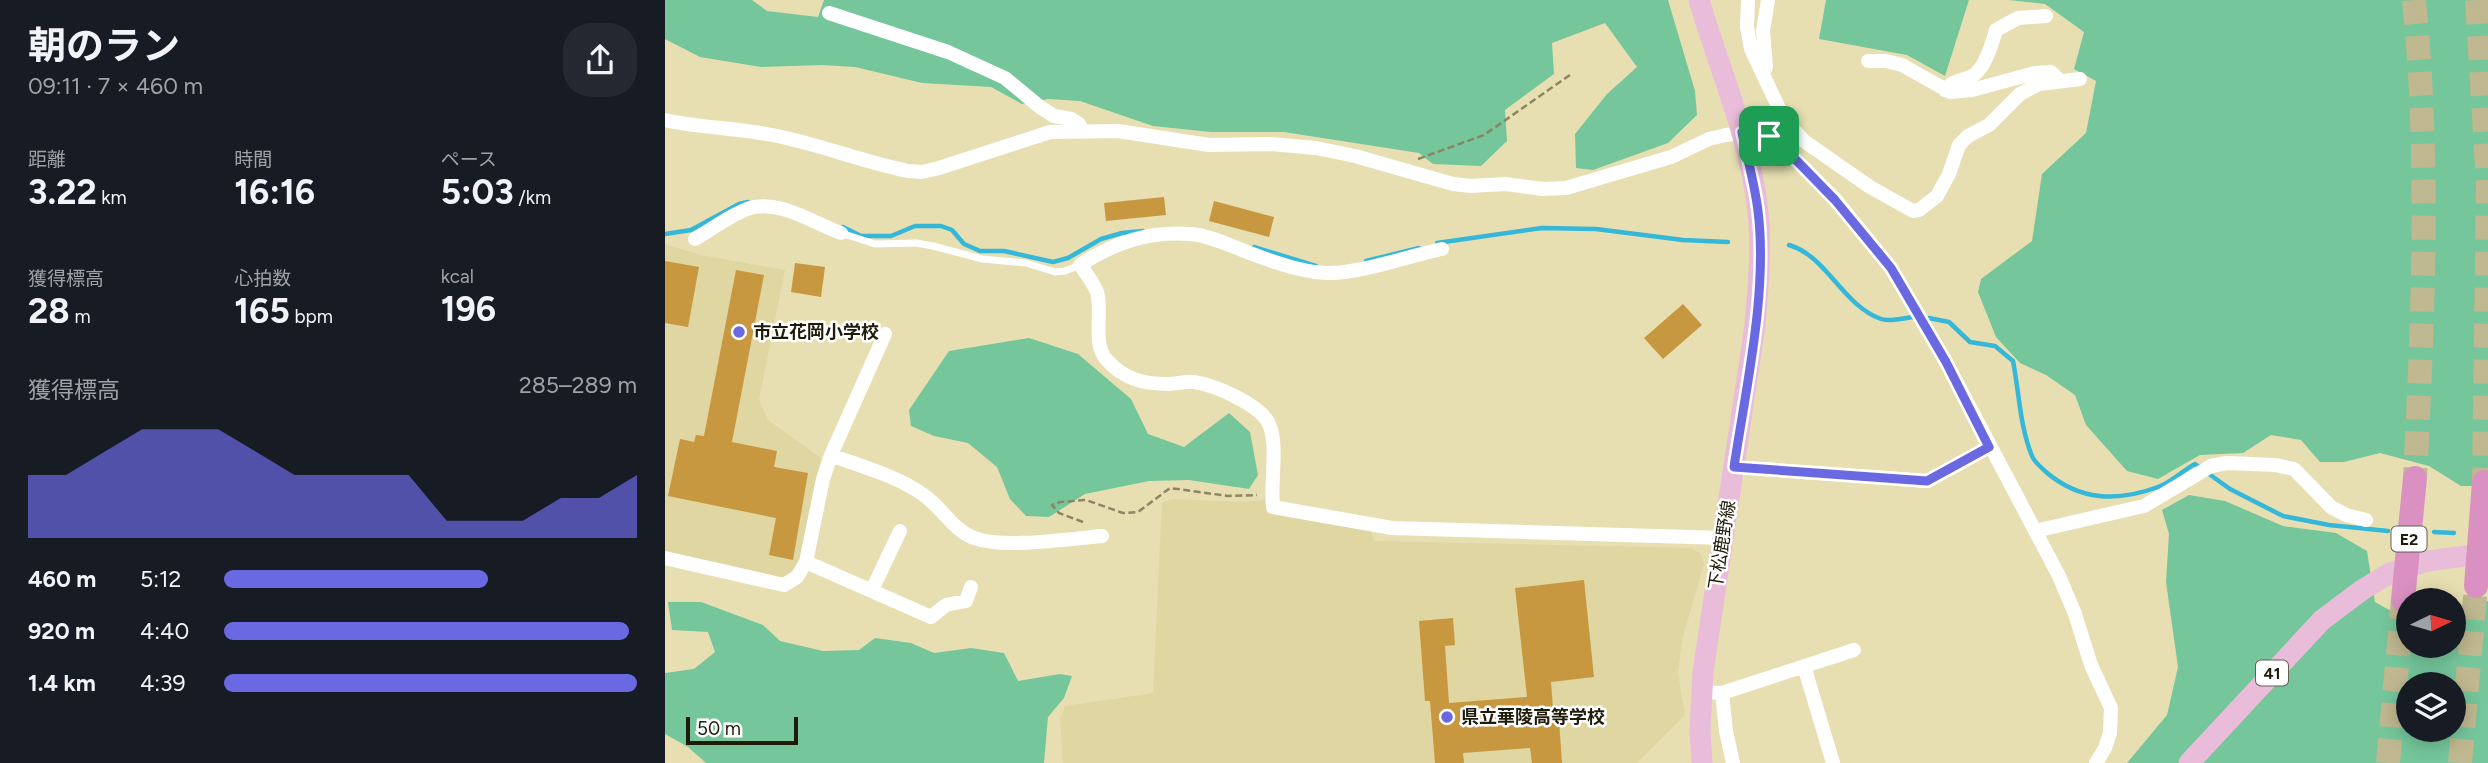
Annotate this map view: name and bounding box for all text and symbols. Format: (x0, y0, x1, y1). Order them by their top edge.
text: 朝のラン (28, 23, 180, 69)
button: share (563, 23, 637, 97)
text: 09:11 · 7 × 460 m (28, 72, 203, 100)
pin (1739, 106, 1799, 166)
icon: arrive (1750, 117, 1788, 155)
text: 距離 (28, 148, 66, 171)
text: 時間 (234, 148, 272, 171)
text: ペース (441, 148, 497, 171)
text: 3.22 (28, 171, 97, 213)
text: 16:16 (234, 171, 315, 213)
text: 5:03 (441, 171, 514, 213)
text: km (97, 186, 127, 209)
text: /km (514, 186, 551, 209)
text: kcal (441, 265, 474, 288)
text: 獲得標高 (28, 267, 104, 290)
text: 心拍数 (234, 267, 291, 290)
text: 196 (441, 288, 496, 330)
text: 28 (28, 290, 70, 332)
text: 165 (234, 290, 290, 332)
text: m (70, 305, 91, 328)
text: bpm (290, 305, 333, 328)
place label: 市立花岡小学校 (753, 321, 879, 343)
marker: 市立花岡小学校 (731, 324, 747, 340)
text: 285–289 m (519, 371, 637, 399)
text: 獲得標高 (28, 376, 120, 404)
street label: 下松鹿野線 (1704, 499, 1740, 591)
road number: E2 (2391, 526, 2427, 552)
text: 460 m (28, 565, 96, 593)
text: 5:12 (140, 565, 181, 593)
north arrow (2396, 588, 2466, 658)
map controls (2396, 588, 2466, 742)
text: 920 m (28, 617, 95, 645)
text: 4:40 (140, 617, 189, 645)
road number: 41 (2256, 660, 2288, 686)
text: 1.4 km (28, 669, 96, 697)
text: 4:39 (140, 669, 186, 697)
button: layers (2396, 672, 2466, 742)
place label: 県立華陵高等学校 (1461, 706, 1605, 728)
marker: 県立華陵高等学校 (1439, 709, 1455, 725)
scale bar (686, 714, 798, 746)
text: 50 m (697, 717, 741, 740)

